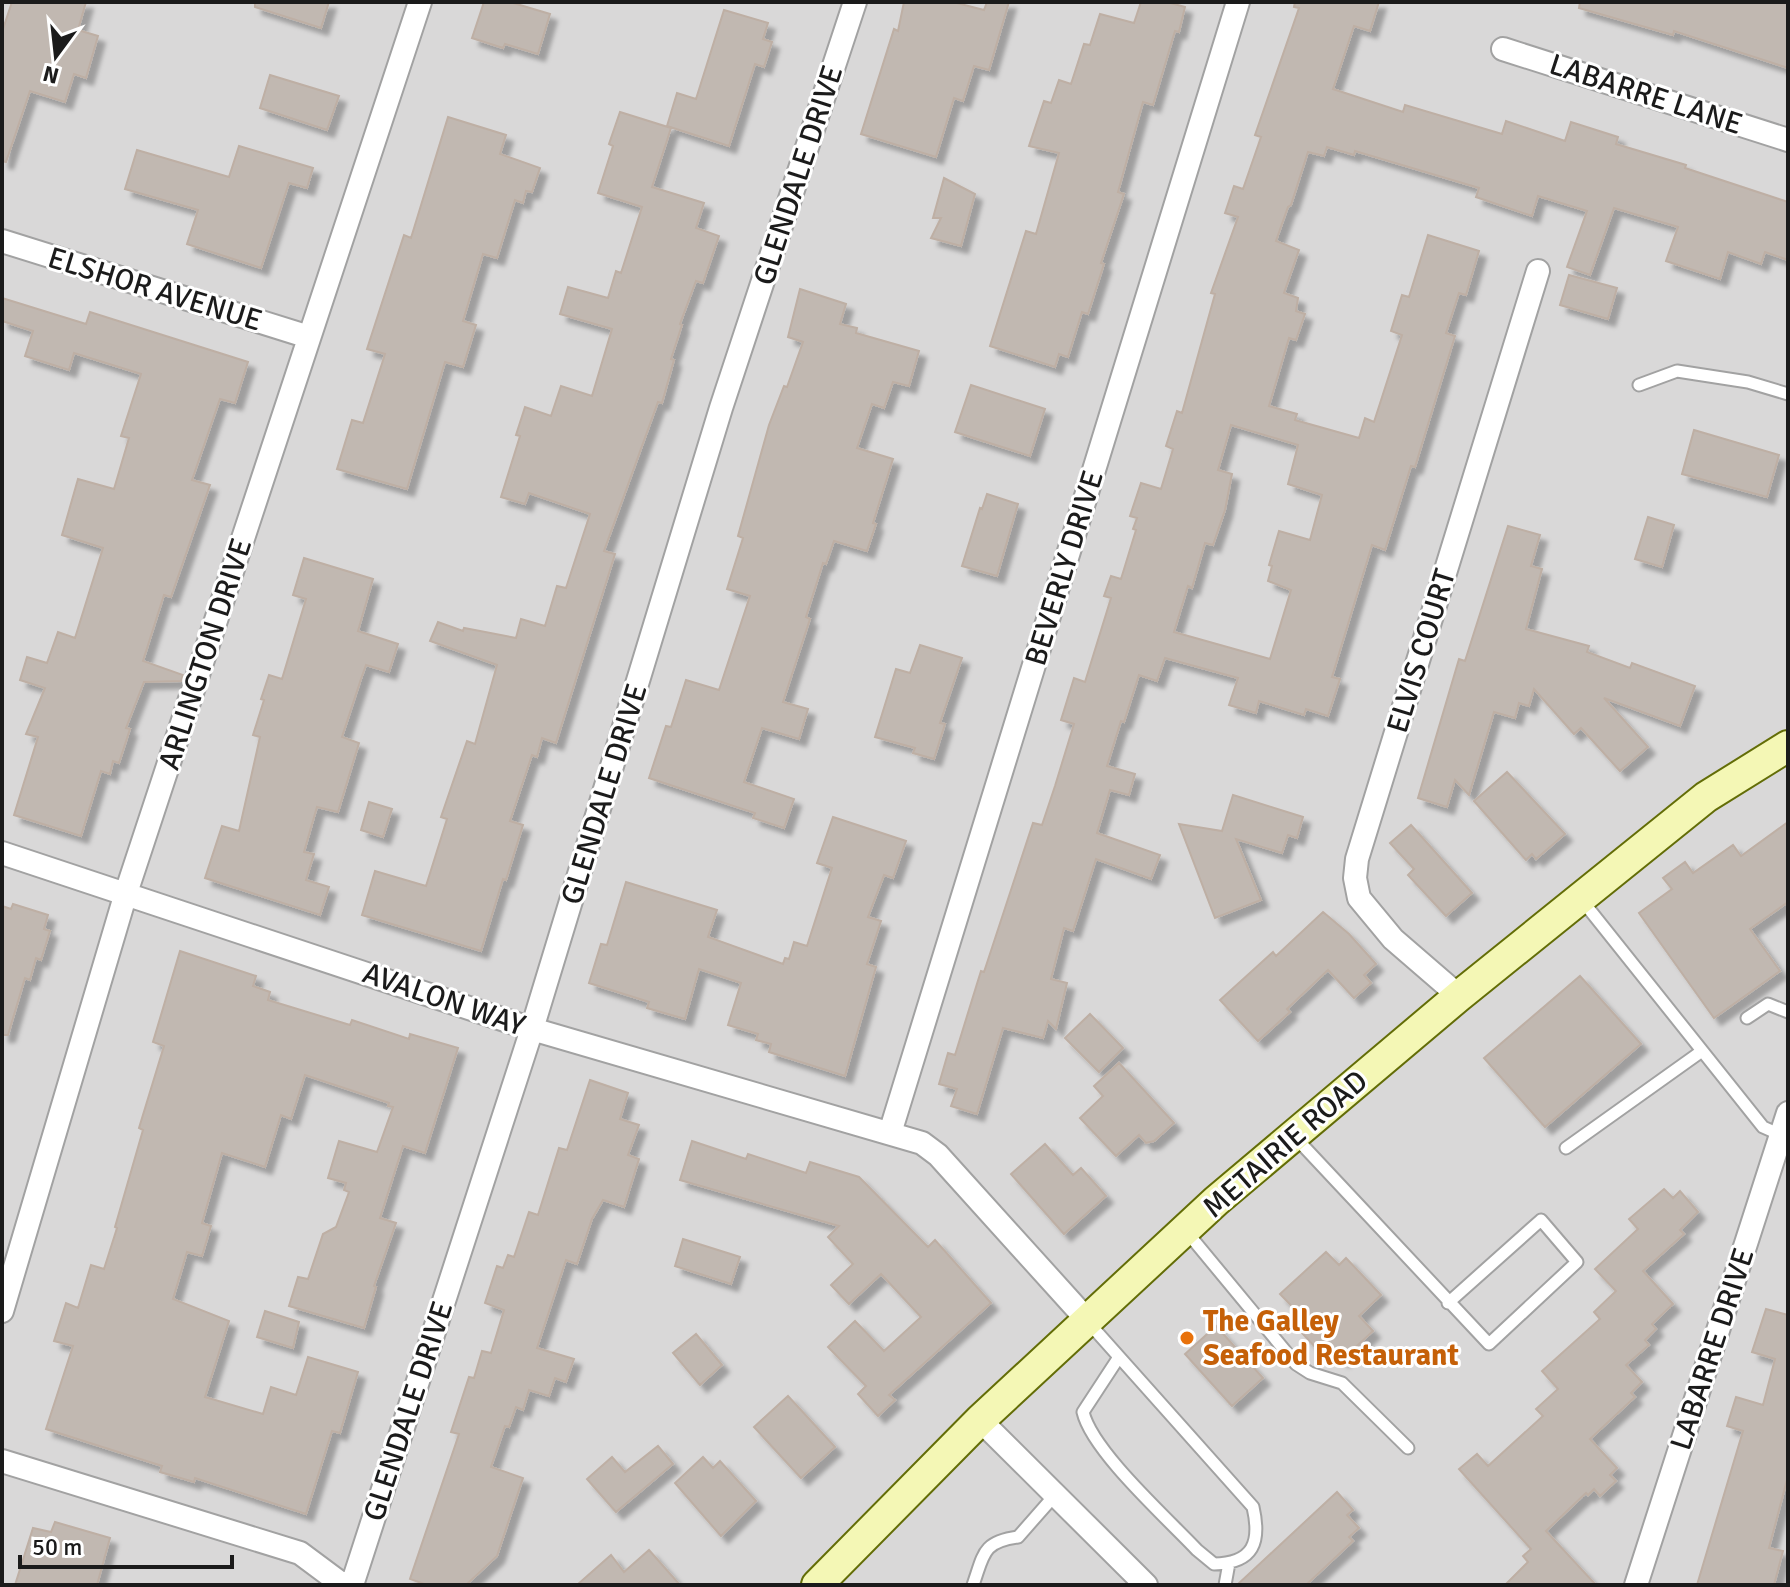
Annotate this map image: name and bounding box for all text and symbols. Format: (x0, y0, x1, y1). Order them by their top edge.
north arrow (16, 16, 96, 96)
street label: LABARRE LANE (1545, 46, 1747, 143)
text: N (40, 60, 62, 90)
street label: GLENDALE DRIVE (746, 61, 851, 290)
street label: ELSHOR AVENUE (43, 239, 266, 340)
street label: BEVERLY DRIVE (1017, 466, 1112, 670)
street label: ARLINGTON DRIVE (151, 534, 260, 775)
street label: ELVIS COURT (1379, 565, 1464, 738)
street label: GLENDALE DRIVE (553, 679, 656, 909)
street label: AVALON WAY (358, 954, 530, 1044)
street label: METAIRIE ROAD (1195, 1063, 1375, 1226)
street label: LABARRE DRIVE (1662, 1243, 1763, 1455)
street label: GLENDALE DRIVE (356, 1297, 461, 1526)
place label: The Galley Seafood Restaurant (1203, 1303, 1459, 1374)
marker: The Galley Seafood Restaurant (1178, 1329, 1196, 1347)
scale bar (20, 1519, 232, 1569)
text: 50 m (32, 1532, 82, 1562)

